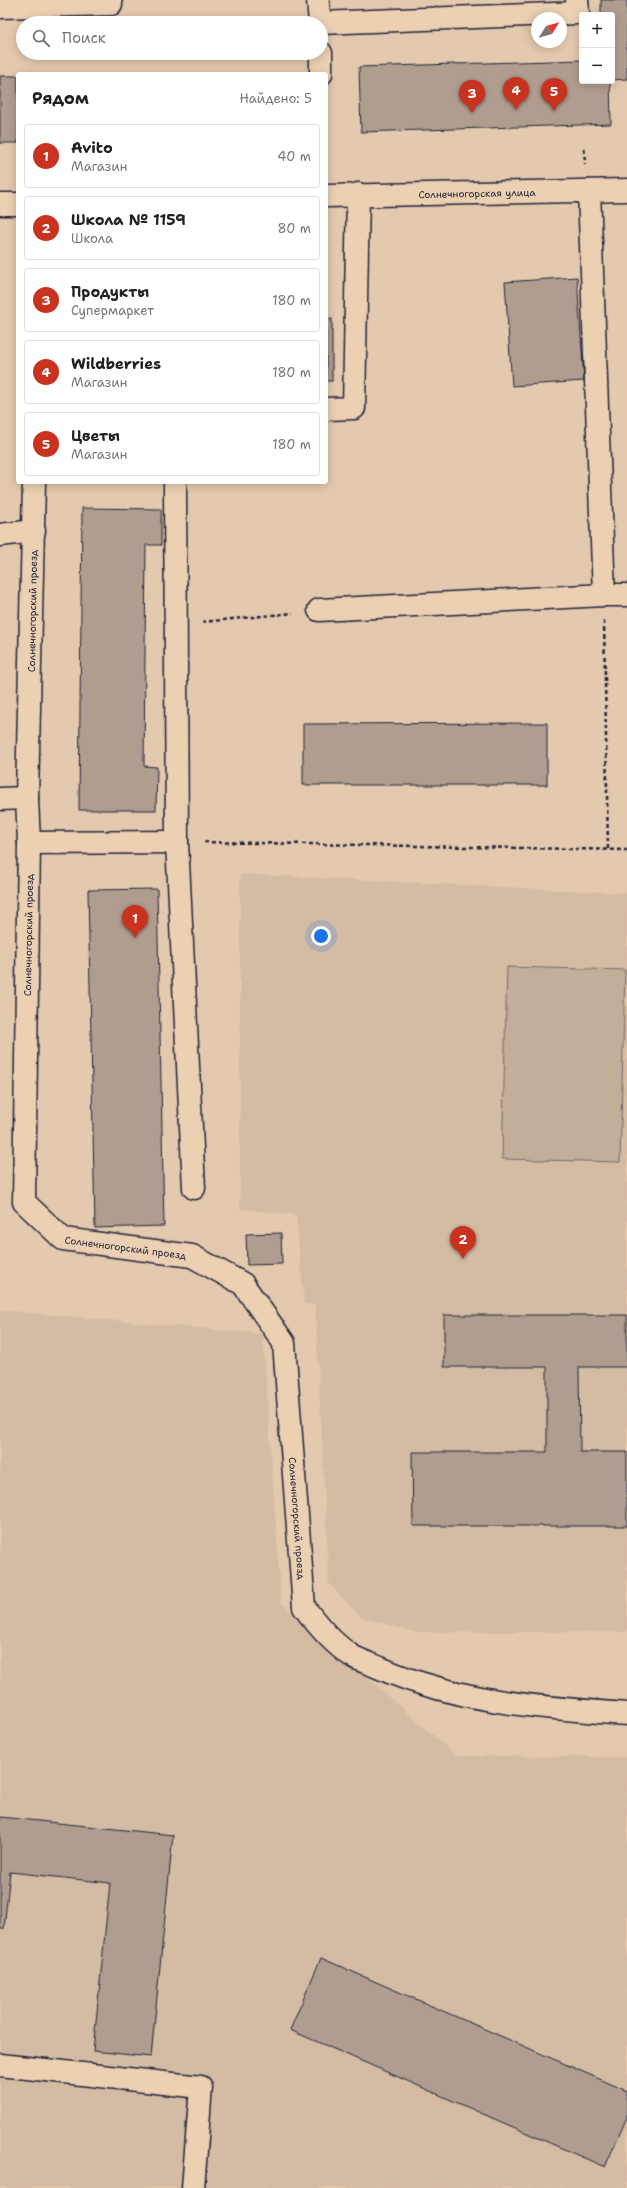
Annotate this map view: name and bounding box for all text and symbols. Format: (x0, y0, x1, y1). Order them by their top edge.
north arrow (531, 12, 567, 48)
map controls (579, 12, 615, 84)
button: + (579, 12, 615, 48)
search box (16, 16, 328, 60)
icon: search (30, 27, 52, 49)
text: Поиск (62, 28, 106, 48)
button: − (579, 48, 615, 84)
pin: 4 (503, 77, 529, 110)
pin: 5 (541, 78, 567, 111)
pin: 3 (459, 80, 485, 113)
text: Рядом (32, 87, 89, 109)
text: Найдено: 5 (239, 90, 312, 107)
text: Avito (71, 138, 113, 158)
text: 1 (43, 148, 49, 165)
text: 40 m (277, 148, 311, 165)
text: Магазин (71, 158, 127, 175)
street label: Солнечногорская улица (418, 186, 536, 201)
text: Школа № 1159 (71, 210, 186, 230)
text: 2 (41, 220, 51, 237)
text: 80 m (277, 220, 311, 237)
text: Школа (71, 230, 113, 247)
text: Продукты (71, 282, 149, 302)
text: 3 (41, 292, 51, 309)
text: 180 m (272, 292, 311, 309)
text: Супермаркет (71, 302, 154, 319)
text: Wildberries (71, 354, 161, 374)
text: 4 (41, 364, 51, 381)
text: 180 m (272, 364, 311, 381)
text: Магазин (71, 374, 127, 391)
text: Цветы (71, 426, 120, 446)
text: 5 (42, 436, 50, 453)
text: 180 m (272, 436, 311, 453)
text: Магазин (71, 446, 127, 463)
street label: Солнечногорский проезд (25, 549, 40, 672)
street label: Солнечногорский проезд (21, 873, 36, 996)
pin: 1 (122, 905, 148, 938)
your location (311, 926, 331, 946)
pin: 2 (450, 1226, 476, 1259)
street label: Солнечногорский проезд (64, 1233, 188, 1262)
street label: Солнечногорский проезд (286, 1457, 308, 1581)

